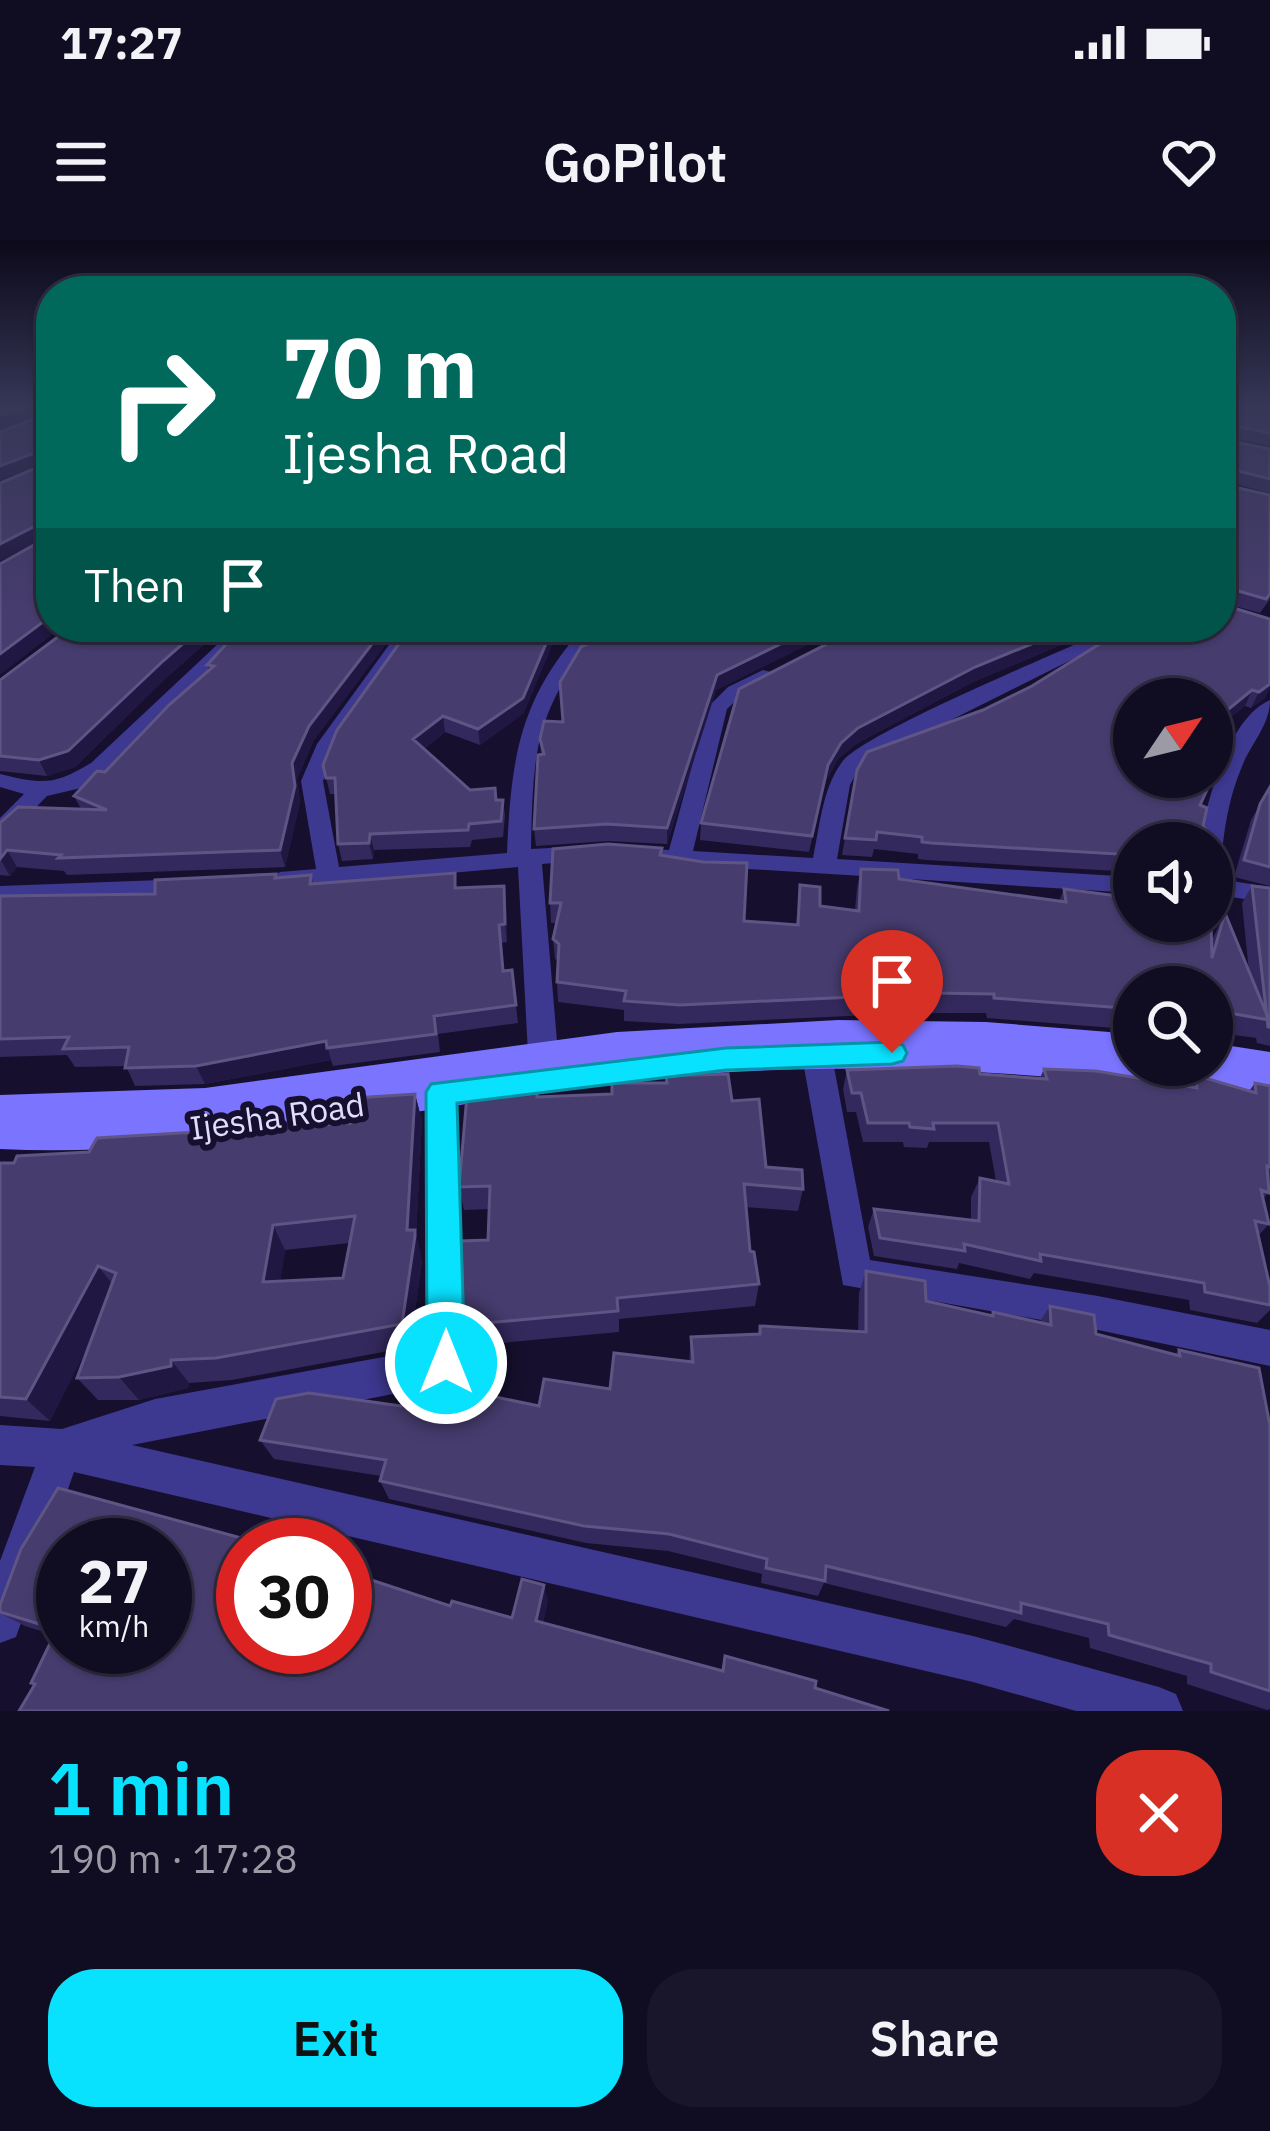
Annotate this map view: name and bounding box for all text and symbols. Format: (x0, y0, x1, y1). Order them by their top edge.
text: 17:27 (60, 13, 183, 71)
text: GoPilot (543, 127, 727, 197)
icon: menu (48, 129, 114, 195)
icon: heart (1156, 129, 1222, 195)
text: 70 m (282, 312, 478, 421)
icon: right (84, 324, 240, 480)
text: Ijesha Road (282, 418, 569, 488)
icon: arrive (210, 552, 276, 618)
text: Then (84, 556, 186, 614)
north arrow (1113, 678, 1233, 798)
map controls (1113, 678, 1233, 1086)
button: sound (1113, 822, 1233, 942)
pin (841, 930, 943, 1053)
icon: arrive (859, 948, 925, 1014)
button: search (1113, 966, 1233, 1086)
street label: Ijesha Road (187, 1082, 367, 1149)
position arrow (383, 1300, 509, 1426)
speed limit sign: 30 (216, 1518, 372, 1674)
text: 27 (78, 1541, 150, 1620)
text: km/h (79, 1606, 149, 1645)
text: 1 min (48, 1741, 234, 1835)
button: close (1096, 1750, 1222, 1876)
text: 190 m · 17:28 (48, 1833, 298, 1884)
button: Exit (48, 1969, 623, 2107)
button: Share (647, 1969, 1222, 2107)

